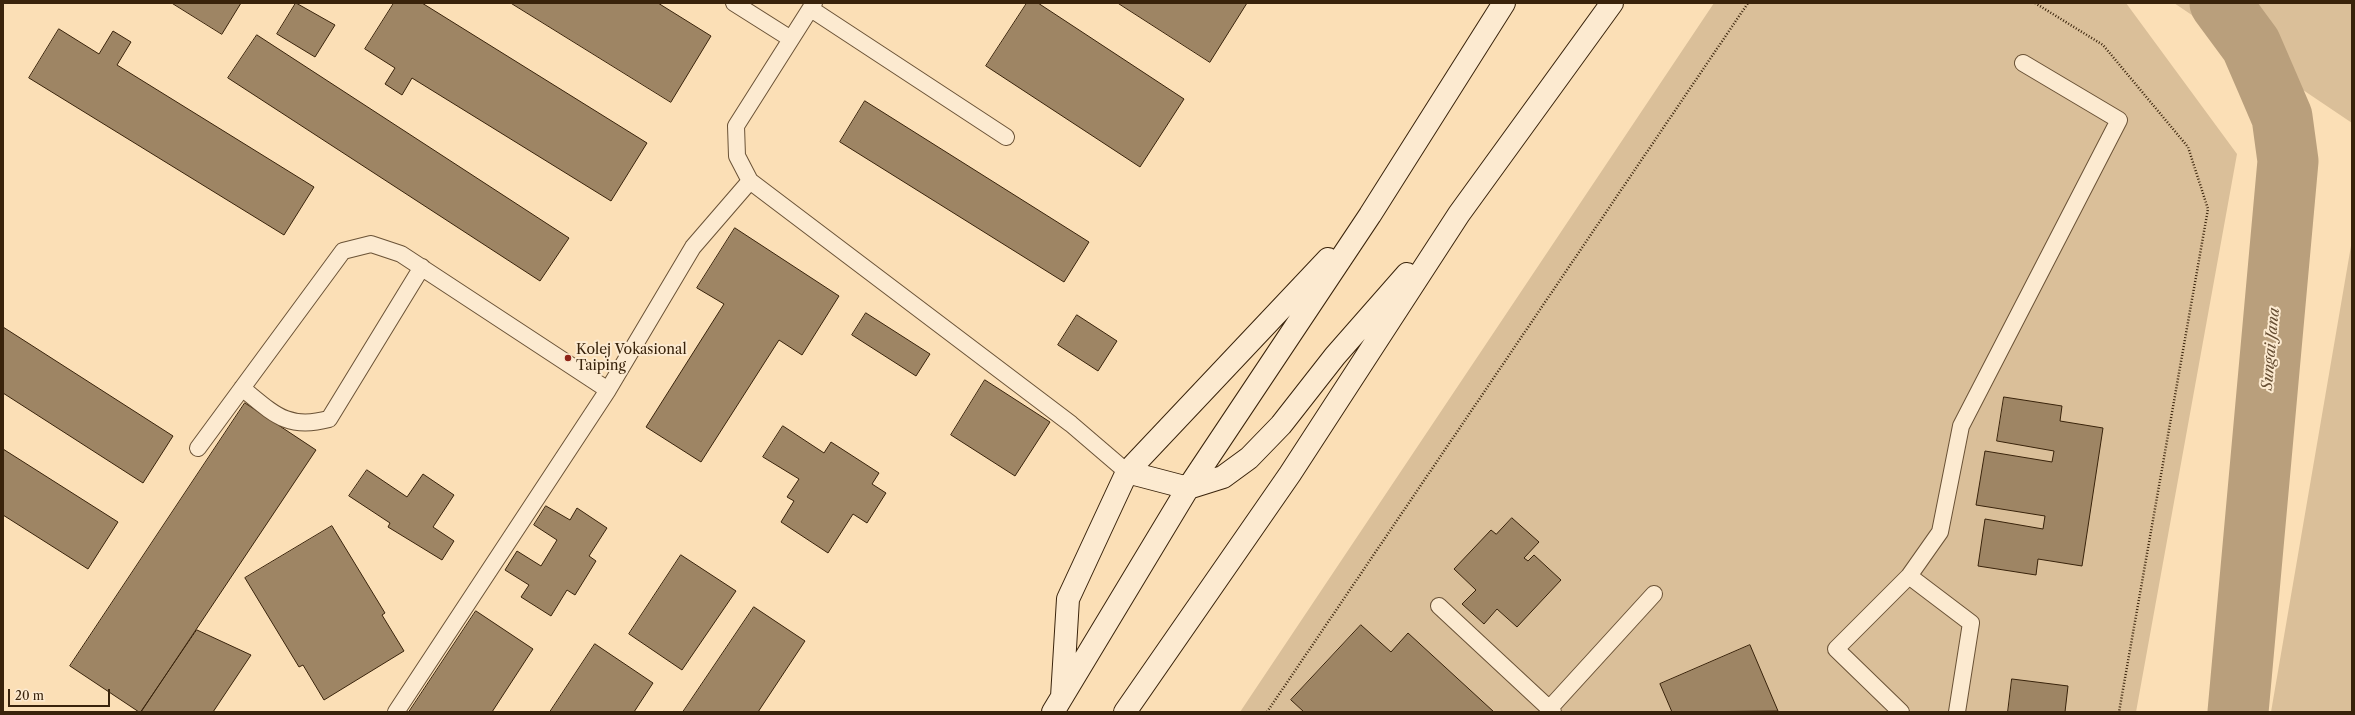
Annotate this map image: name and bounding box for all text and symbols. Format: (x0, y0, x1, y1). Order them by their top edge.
water label: Sungai Jana (2258, 307, 2284, 391)
place label: Kolej Vokasional Taiping (576, 342, 687, 374)
marker: Kolej Vokasional Taiping (563, 353, 573, 363)
scale bar (10, 681, 112, 707)
text: 20 m (15, 688, 44, 703)

